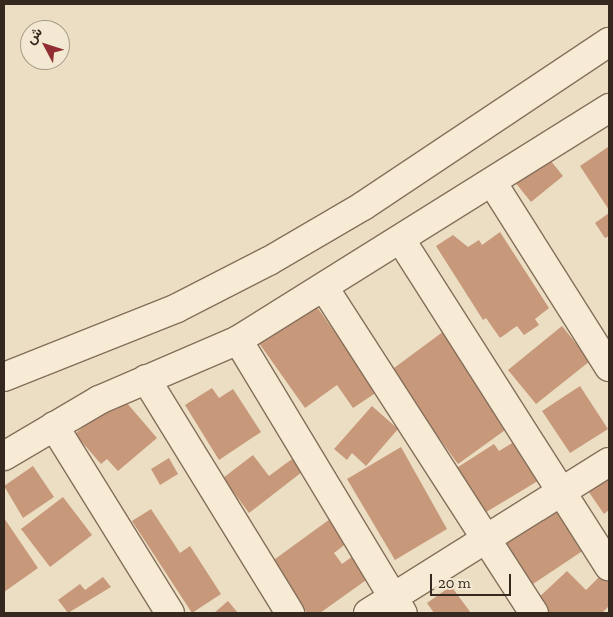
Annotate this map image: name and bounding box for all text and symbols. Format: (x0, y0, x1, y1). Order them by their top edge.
north arrow (20, 20, 70, 70)
text: ش (22, 24, 46, 48)
scale bar (433, 564, 514, 596)
text: 20 m (438, 574, 471, 592)

